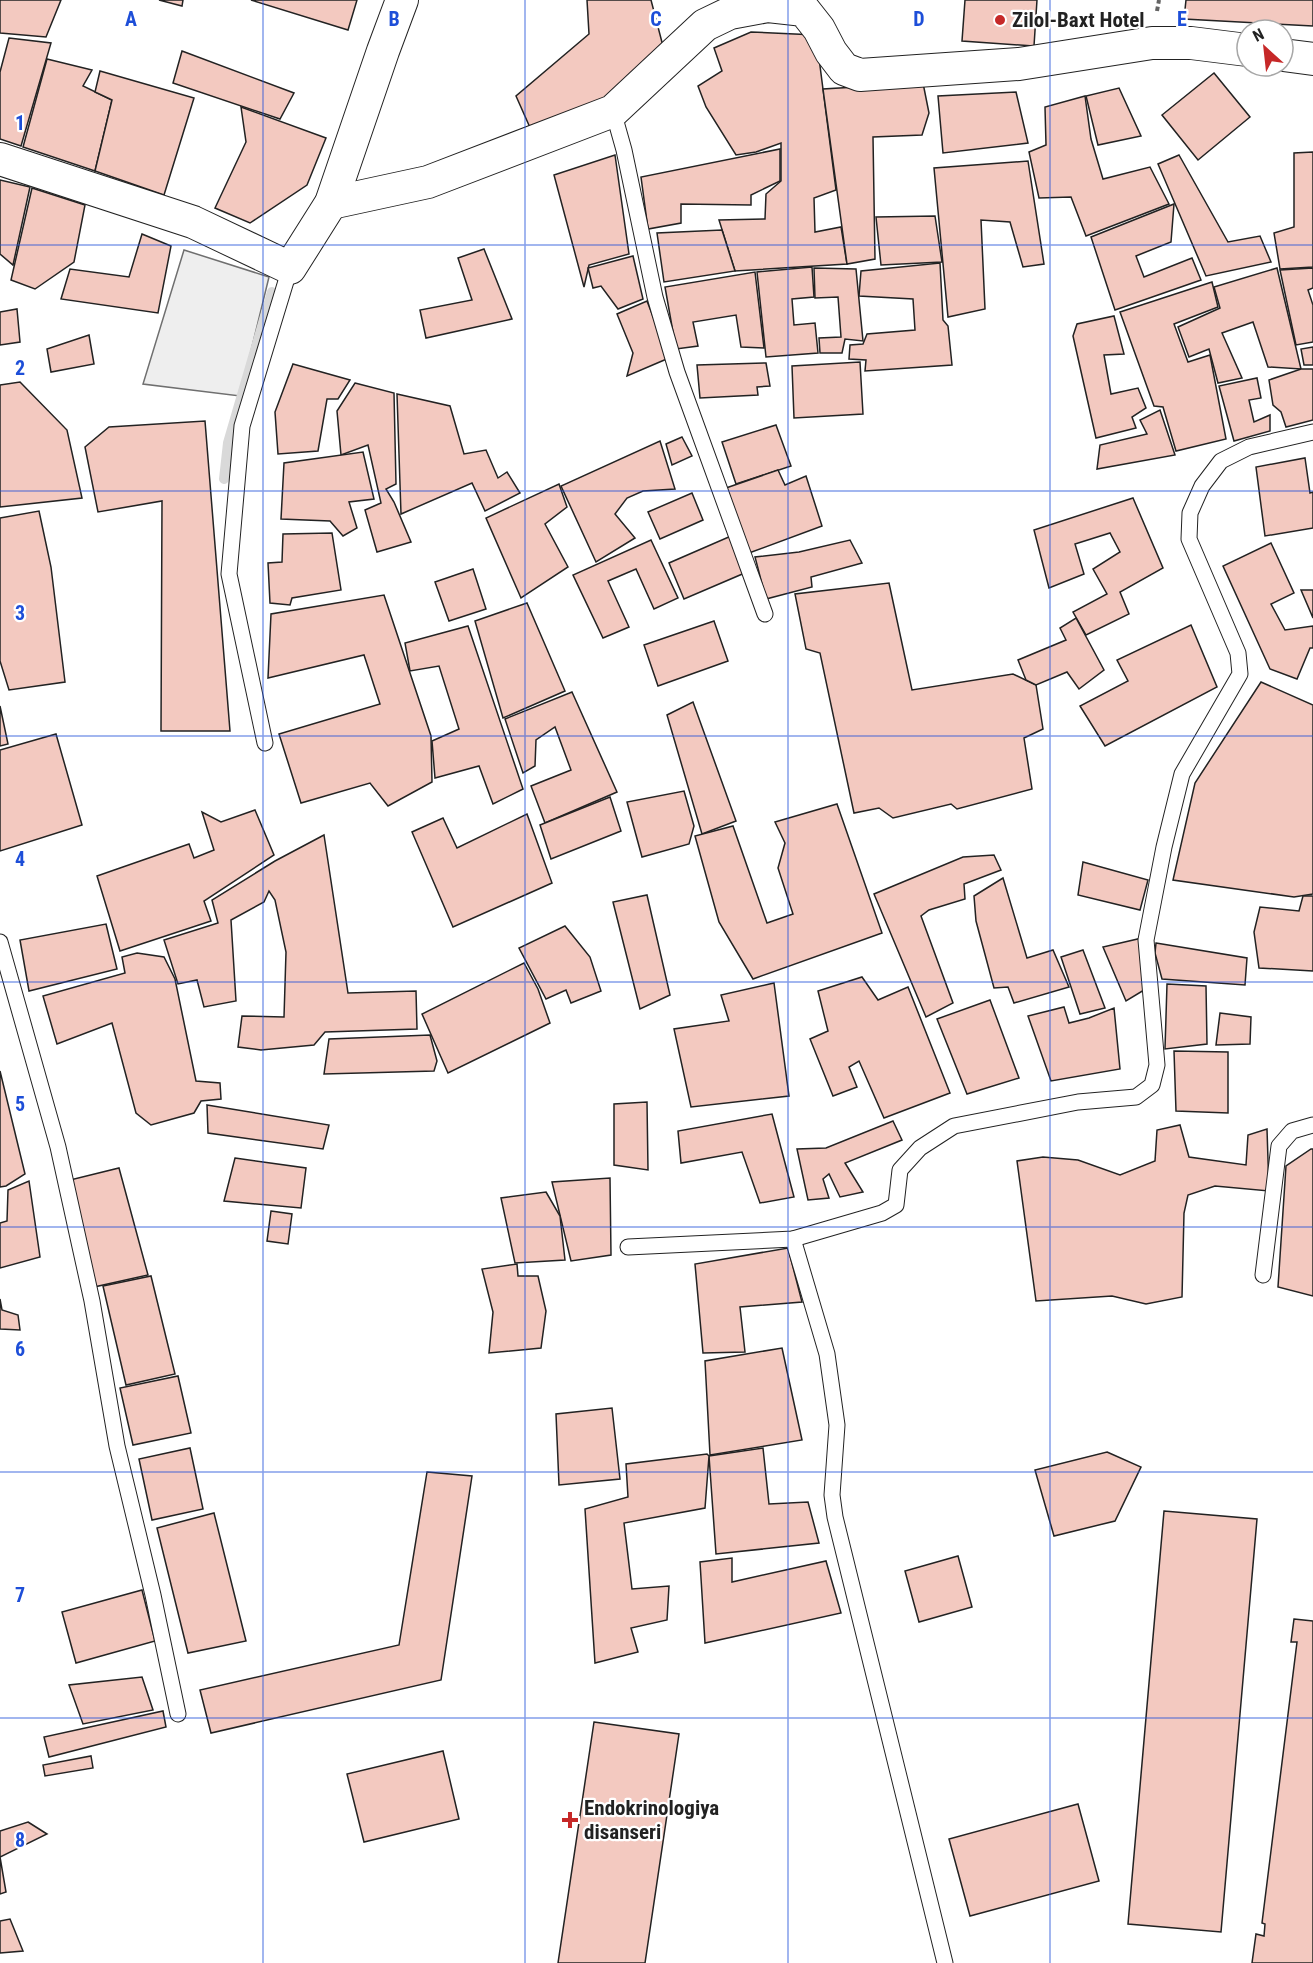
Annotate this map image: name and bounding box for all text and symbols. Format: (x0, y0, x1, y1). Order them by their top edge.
text: A (125, 7, 137, 31)
text: B (388, 7, 400, 31)
text: C (650, 7, 662, 31)
text: D (913, 7, 925, 31)
text: E (1177, 7, 1187, 31)
place label: Zilol-Baxt Hotel (1012, 8, 1145, 32)
marker: Zilol-Baxt Hotel (993, 13, 1007, 27)
north arrow (1235, 18, 1295, 78)
text: N (1250, 24, 1267, 46)
text: 1 (15, 111, 25, 135)
text: 2 (15, 356, 25, 380)
text: 3 (15, 601, 25, 625)
text: 4 (15, 847, 25, 871)
text: 5 (15, 1092, 25, 1116)
text: 6 (15, 1337, 25, 1361)
text: 7 (15, 1583, 25, 1607)
place label: Endokrinologiya disanseri (584, 1796, 719, 1844)
marker: Endokrinologiya disanseri (561, 1811, 579, 1829)
text: 8 (15, 1828, 25, 1852)

